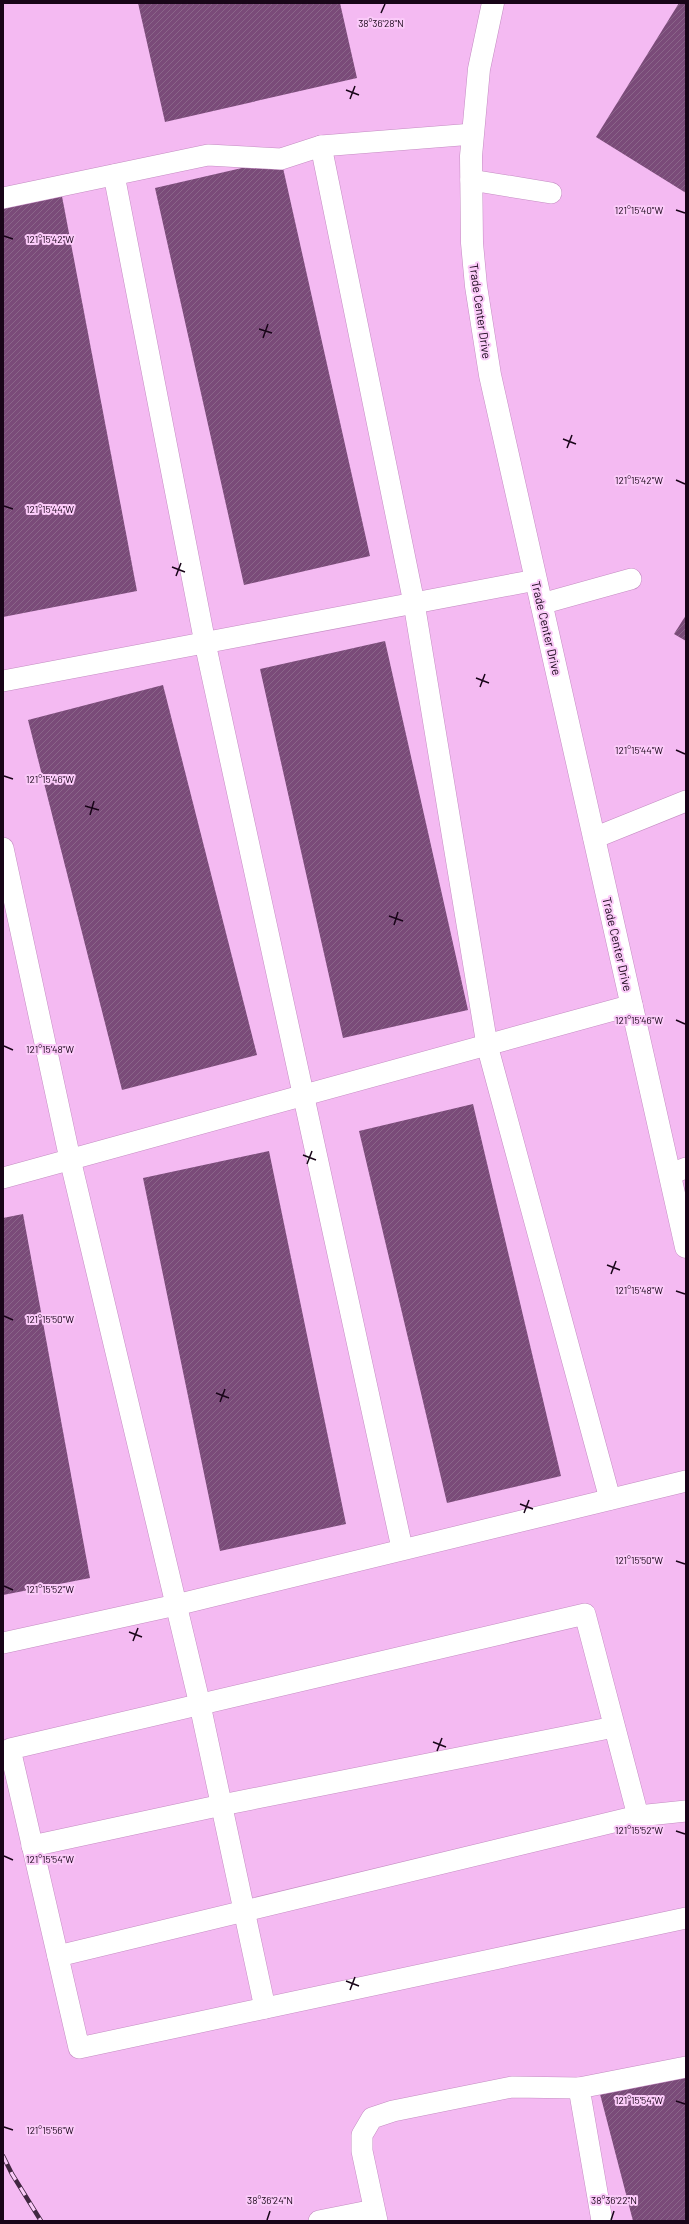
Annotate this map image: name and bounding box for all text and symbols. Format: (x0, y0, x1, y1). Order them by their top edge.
text: 38°36'28"N (358, 17, 404, 29)
text: 121°15'40"W (615, 204, 663, 216)
text: 121°15'42"W (26, 233, 74, 245)
street label: Trade Center Drive (467, 262, 495, 360)
text: 121°15'42"W (615, 474, 663, 486)
text: 121°15'44"W (26, 503, 74, 515)
street label: Trade Center Drive (529, 580, 565, 676)
text: 121°15'44"W (615, 744, 663, 756)
text: 121°15'46"W (26, 773, 74, 785)
street label: Trade Center Drive (600, 896, 636, 992)
text: 121°15'46"W (615, 1014, 663, 1026)
text: 121°15'48"W (26, 1043, 74, 1055)
text: 121°15'48"W (615, 1284, 663, 1296)
text: 121°15'50"W (26, 1313, 74, 1325)
text: 121°15'50"W (615, 1554, 663, 1566)
text: 121°15'52"W (26, 1583, 74, 1595)
text: 121°15'52"W (615, 1824, 663, 1836)
text: 121°15'54"W (26, 1853, 74, 1865)
text: 121°15'54"W (615, 2094, 663, 2106)
text: 121°15'56"W (26, 2124, 74, 2136)
text: 38°36'24"N (247, 2194, 293, 2206)
text: 38°36'22"N (591, 2194, 637, 2206)

